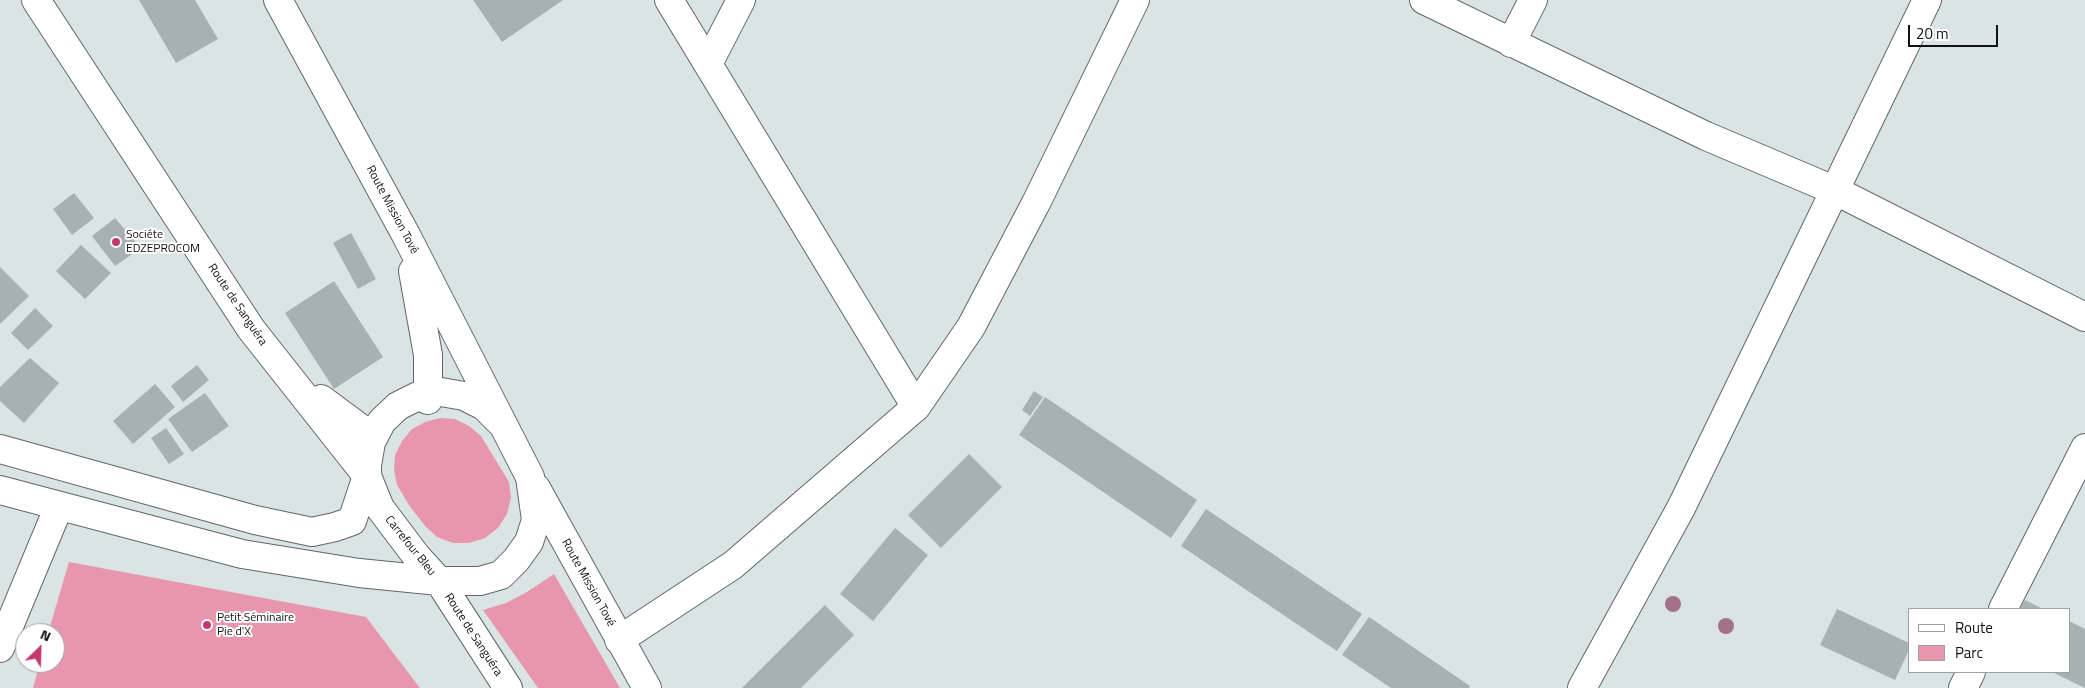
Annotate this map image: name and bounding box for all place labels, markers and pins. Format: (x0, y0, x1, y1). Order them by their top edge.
place label: Sociéte EDZEPROCOM (126, 228, 200, 256)
marker: Sociéte EDZEPROCOM (110, 236, 122, 248)
place label: Petit Séminaire Pie d'X (217, 611, 294, 639)
marker: Petit Séminaire Pie d'X (201, 619, 213, 631)

